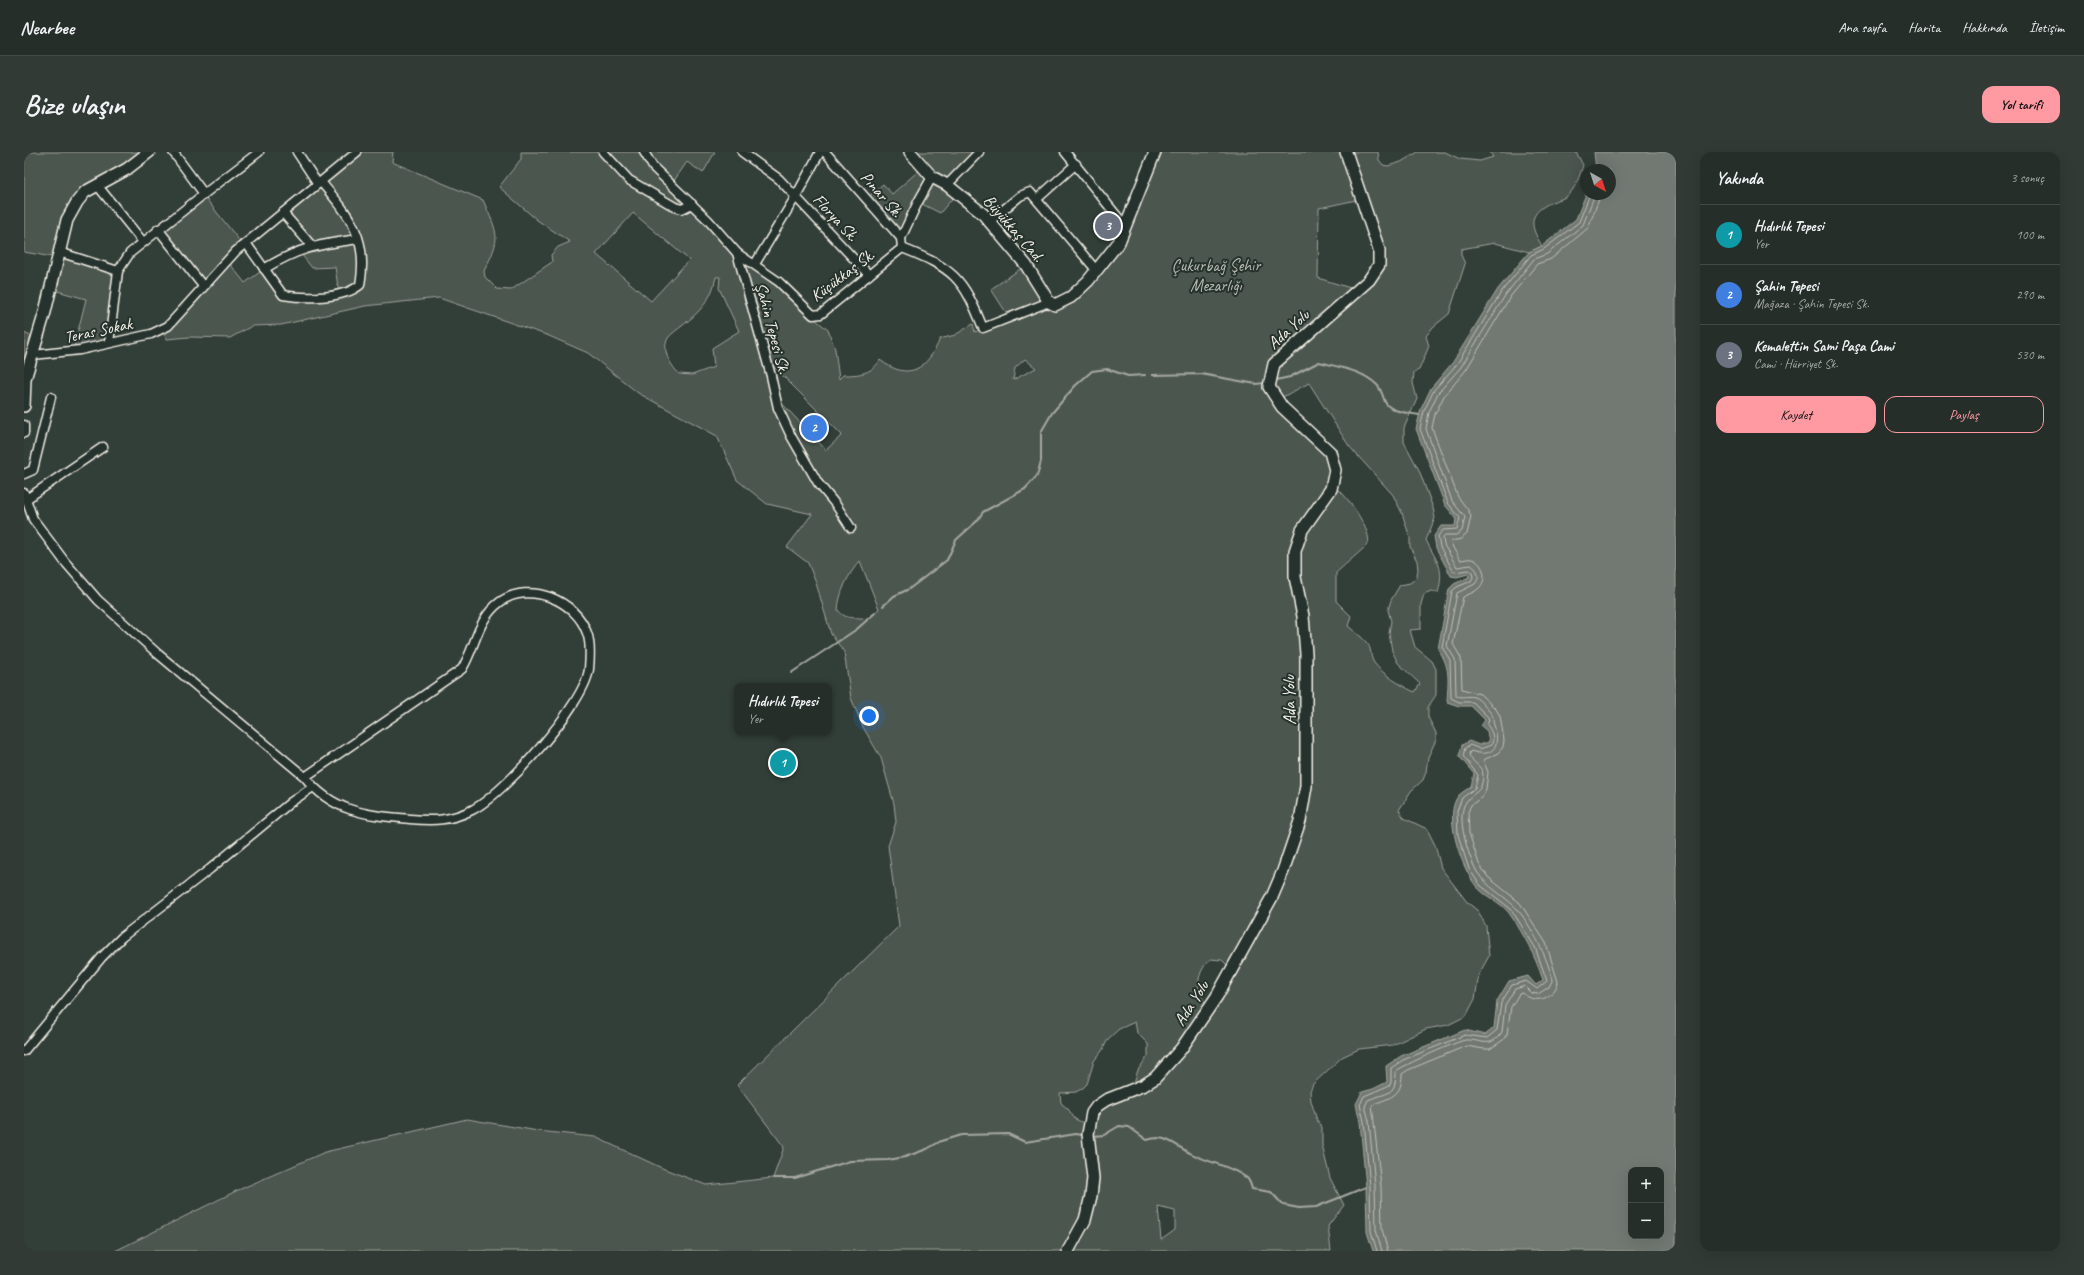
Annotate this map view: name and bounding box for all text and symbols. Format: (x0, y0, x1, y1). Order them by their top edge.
text: Nearbee (20, 16, 74, 40)
text: Ana sayfa (1839, 19, 1886, 36)
text: Harita (1908, 19, 1940, 36)
text: Hakkında (1962, 19, 2007, 36)
text: İletişim (2029, 19, 2064, 36)
button: Yol tarifi (1982, 86, 2060, 123)
text: Bize ulaşın (24, 87, 125, 122)
north arrow (1580, 164, 1616, 200)
street label: Pınar Sk. (856, 167, 908, 222)
text: Yakında (1716, 168, 1763, 189)
text: 3 sonuç (2011, 170, 2044, 186)
street label: Florya Sk. (808, 189, 863, 246)
street label: Büyükkaş Cad. (979, 190, 1049, 267)
pin: 3 (1095, 211, 1121, 241)
text: Hıdırlık Tepesi (1754, 217, 1824, 236)
text: 1 (1726, 227, 1732, 243)
text: 100 m (2016, 227, 2044, 243)
text: Yer (1754, 236, 1769, 252)
street label: Küçükkaş Sk. (806, 244, 879, 306)
park label: Çukurbağ Şehir Mezarlığı (1172, 255, 1262, 296)
text: Şahin Tepesi (1754, 277, 1818, 296)
street label: Şahin Tepesi Sk. (750, 280, 795, 377)
text: 2 (1726, 287, 1732, 303)
text: 290 m (2016, 287, 2044, 303)
text: Mağaza · Şahin Tepesi Sk. (1754, 296, 1869, 312)
street label: Ada Yolu (1263, 304, 1315, 354)
street label: Teras Sokak (62, 313, 136, 348)
text: Kemalettin Sami Paşa Cami (1754, 337, 1894, 356)
text: 3 (1726, 347, 1732, 363)
text: 530 m (2016, 347, 2044, 363)
text: Cami · Hürriyet Sk. (1754, 356, 1838, 372)
button: Kaydet (1716, 396, 1876, 433)
button: Paylaş (1884, 396, 2044, 433)
pin: 2 (801, 413, 827, 443)
street label: Ada Yolu (1279, 674, 1300, 725)
popup (734, 683, 832, 735)
text: Hıdırlık Tepesi (748, 692, 818, 711)
your location (859, 706, 879, 726)
text: Yer (748, 711, 763, 727)
pin: 1 (770, 748, 796, 778)
street label: Ada Yolu (1169, 975, 1215, 1030)
map controls (1628, 1167, 1664, 1239)
button: + (1628, 1167, 1664, 1203)
button: − (1628, 1203, 1664, 1239)

